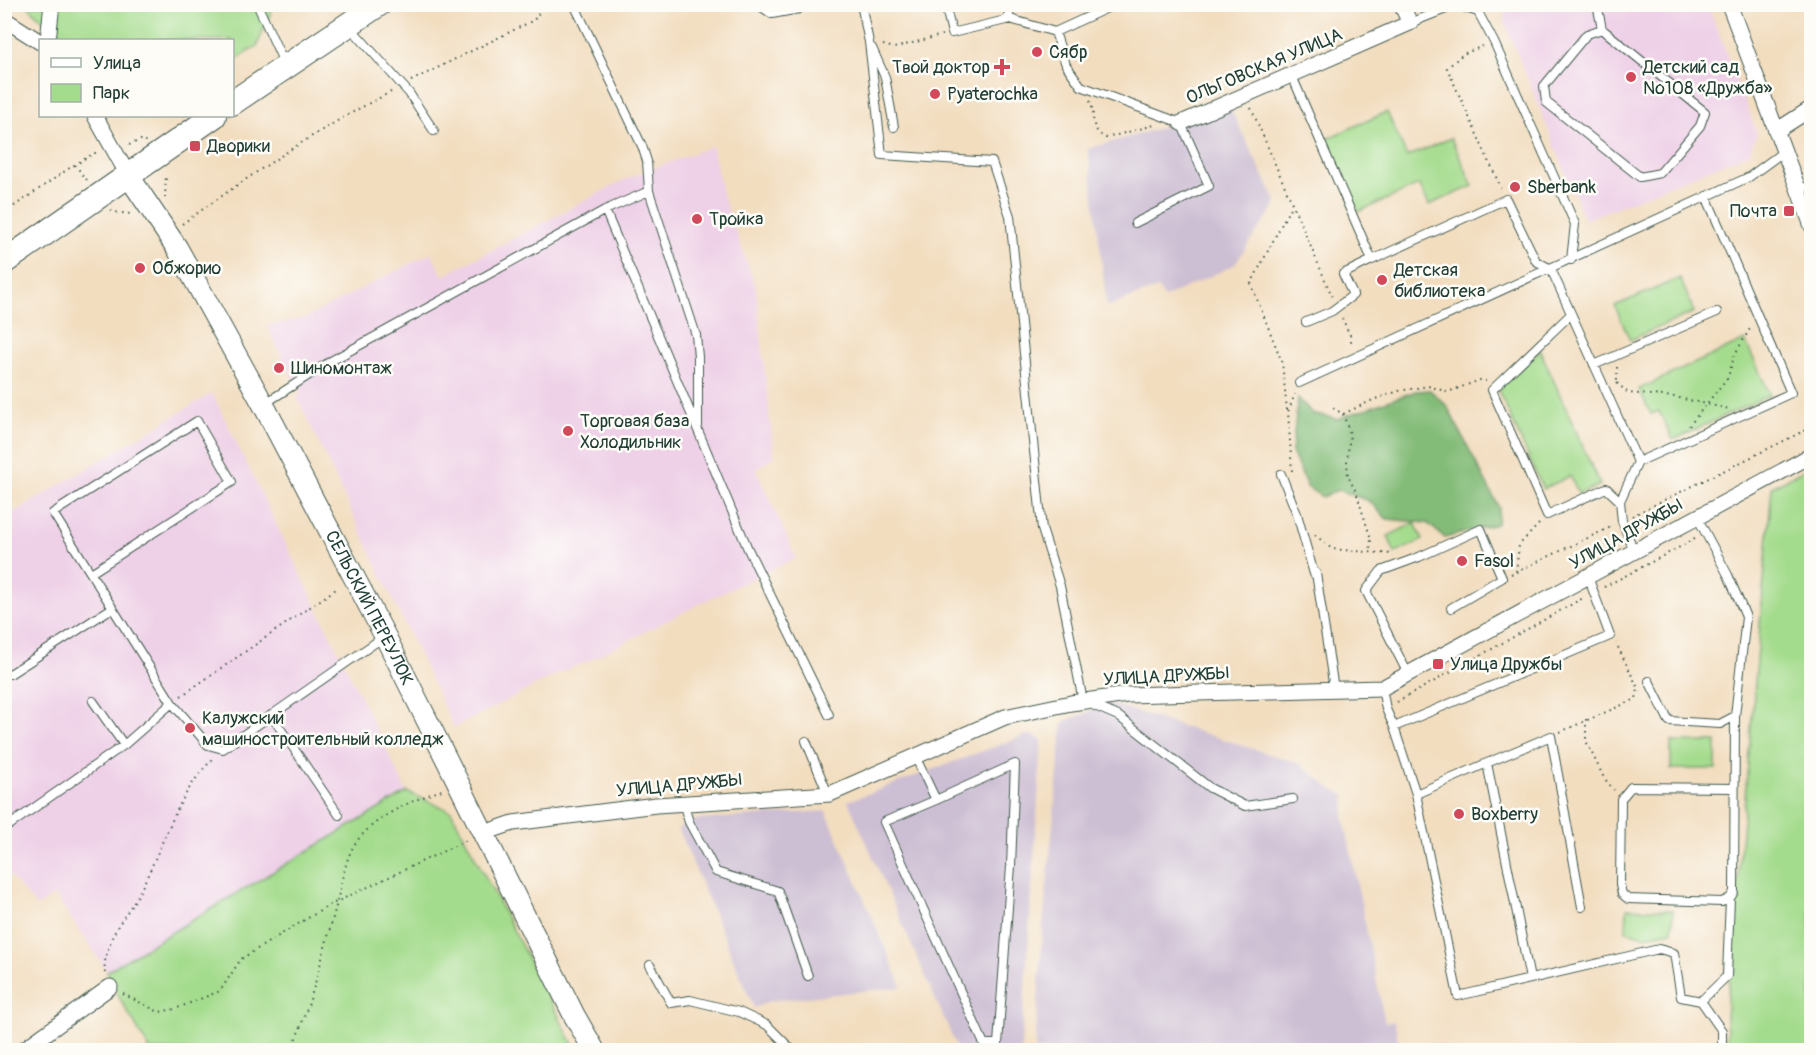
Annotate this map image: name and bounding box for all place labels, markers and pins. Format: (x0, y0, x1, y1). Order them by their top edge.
place label: Сябр (1049, 41, 1087, 64)
marker: Сябр (1030, 45, 1044, 59)
place label: Твой доктор (892, 56, 990, 79)
place label: Детский сад №108 «Дружба» (1642, 56, 1772, 100)
marker: Твой доктор (995, 60, 1009, 74)
marker: Детский сад №108 «Дружба» (1624, 70, 1638, 84)
place label: Pyaterochka (947, 83, 1038, 106)
marker: Pyaterochka (928, 87, 942, 101)
place label: Дворики (206, 135, 270, 158)
marker: Дворики (188, 139, 202, 153)
place label: Sberbank (1527, 176, 1596, 199)
marker: Sberbank (1508, 180, 1522, 194)
place label: Почта (1730, 200, 1777, 223)
marker: Почта (1782, 204, 1796, 218)
place label: Тройка (709, 208, 763, 231)
marker: Тройка (690, 212, 704, 226)
place label: Обжорио (152, 257, 221, 280)
place label: Детская библиотека (1393, 259, 1485, 303)
marker: Обжорио (133, 261, 147, 275)
marker: Детская библиотека (1375, 273, 1389, 287)
place label: Шиномонтаж (291, 357, 392, 380)
marker: Шиномонтаж (272, 361, 286, 375)
place label: Торговая база Холодильник (580, 410, 689, 454)
marker: Торговая база Холодильник (561, 424, 575, 438)
place label: Fasol (1474, 550, 1514, 573)
marker: Fasol (1455, 554, 1469, 568)
place label: Улица Дружбы (1450, 653, 1562, 676)
marker: Улица Дружбы (1431, 657, 1445, 671)
place label: Калужский машиностроительный колледж (202, 707, 444, 751)
marker: Калужский машиностроительный колледж (183, 721, 197, 735)
place label: Boxberry (1471, 803, 1538, 826)
marker: Boxberry (1452, 807, 1466, 821)

